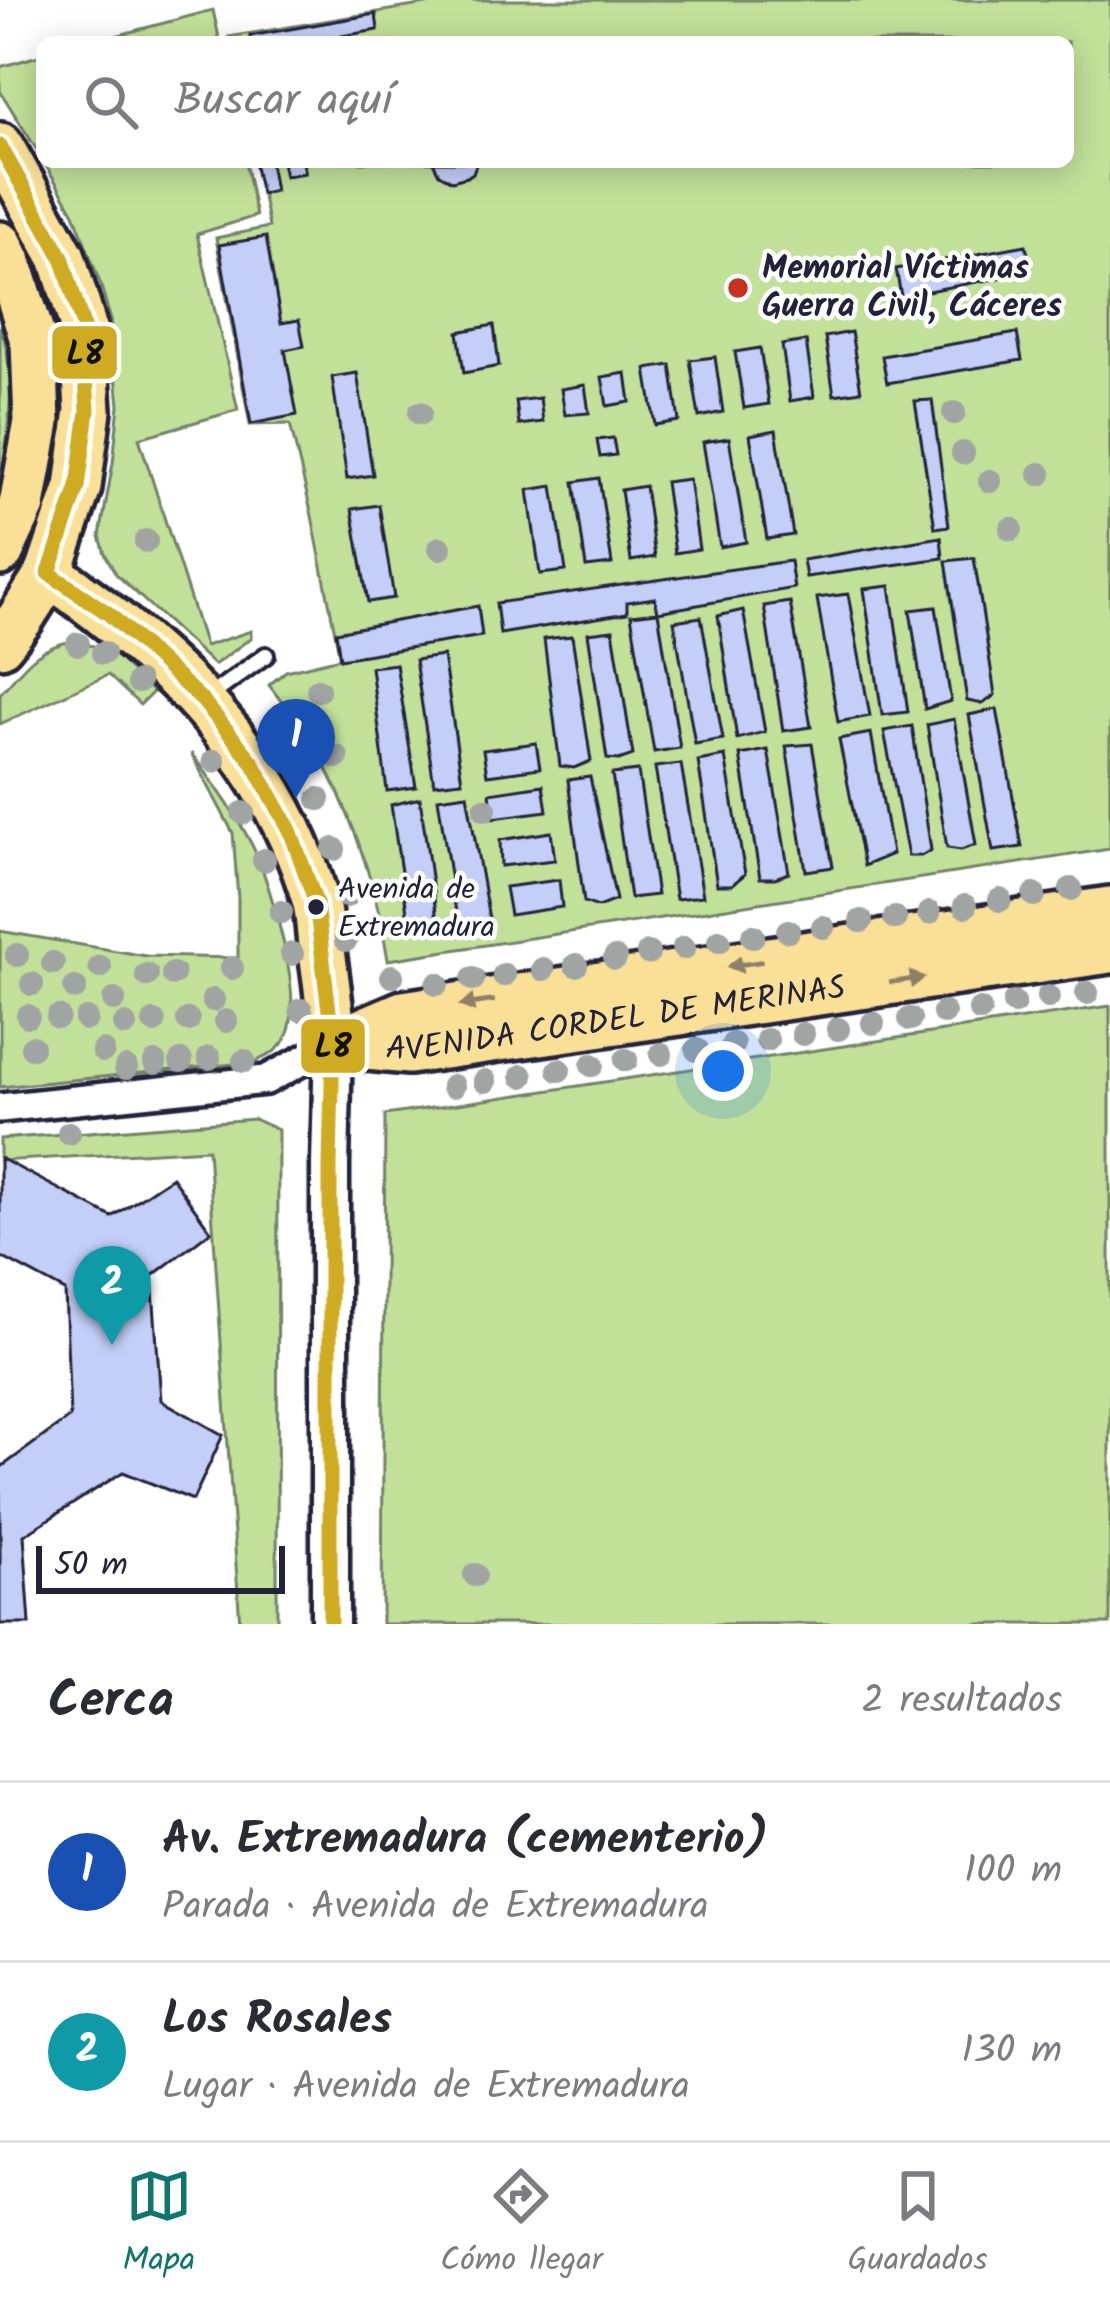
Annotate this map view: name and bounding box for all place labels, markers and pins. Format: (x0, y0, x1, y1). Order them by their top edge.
place label: Memorial Víctimas Guerra Civil, Cáceres (762, 243, 1063, 334)
marker: Memorial Víctimas Guerra Civil, Cáceres (725, 275, 751, 301)
pin: 1 (257, 699, 335, 798)
place label: Avenida de Extremadura (338, 866, 495, 952)
marker: Avenida de Extremadura (305, 896, 327, 918)
pin: 2 (73, 1246, 151, 1345)

